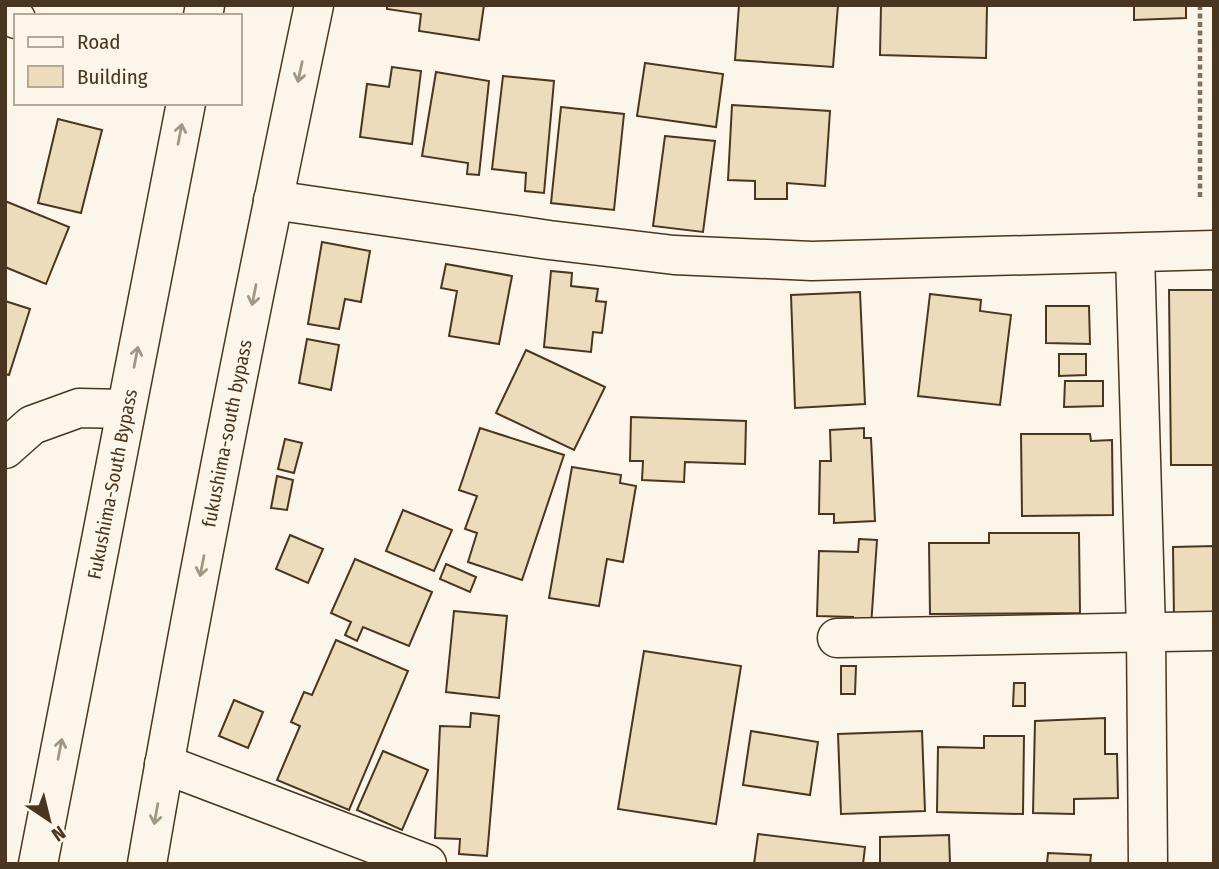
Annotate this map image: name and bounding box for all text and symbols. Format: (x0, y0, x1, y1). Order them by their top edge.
legend (14, 14, 242, 105)
text: Road (77, 29, 121, 55)
one-way arrow (292, 60, 306, 83)
text: Building (77, 64, 148, 90)
one-way arrow (174, 123, 187, 146)
one-way arrow (247, 283, 261, 306)
street label: fukushima-south bypass (197, 338, 256, 529)
one-way arrow (130, 346, 144, 369)
street label: Fukushima-South Bypass (82, 387, 142, 581)
one-way arrow (195, 555, 208, 577)
one-way arrow (54, 738, 68, 761)
north arrow (14, 785, 84, 855)
one-way arrow (149, 802, 162, 825)
text: N (47, 821, 70, 846)

